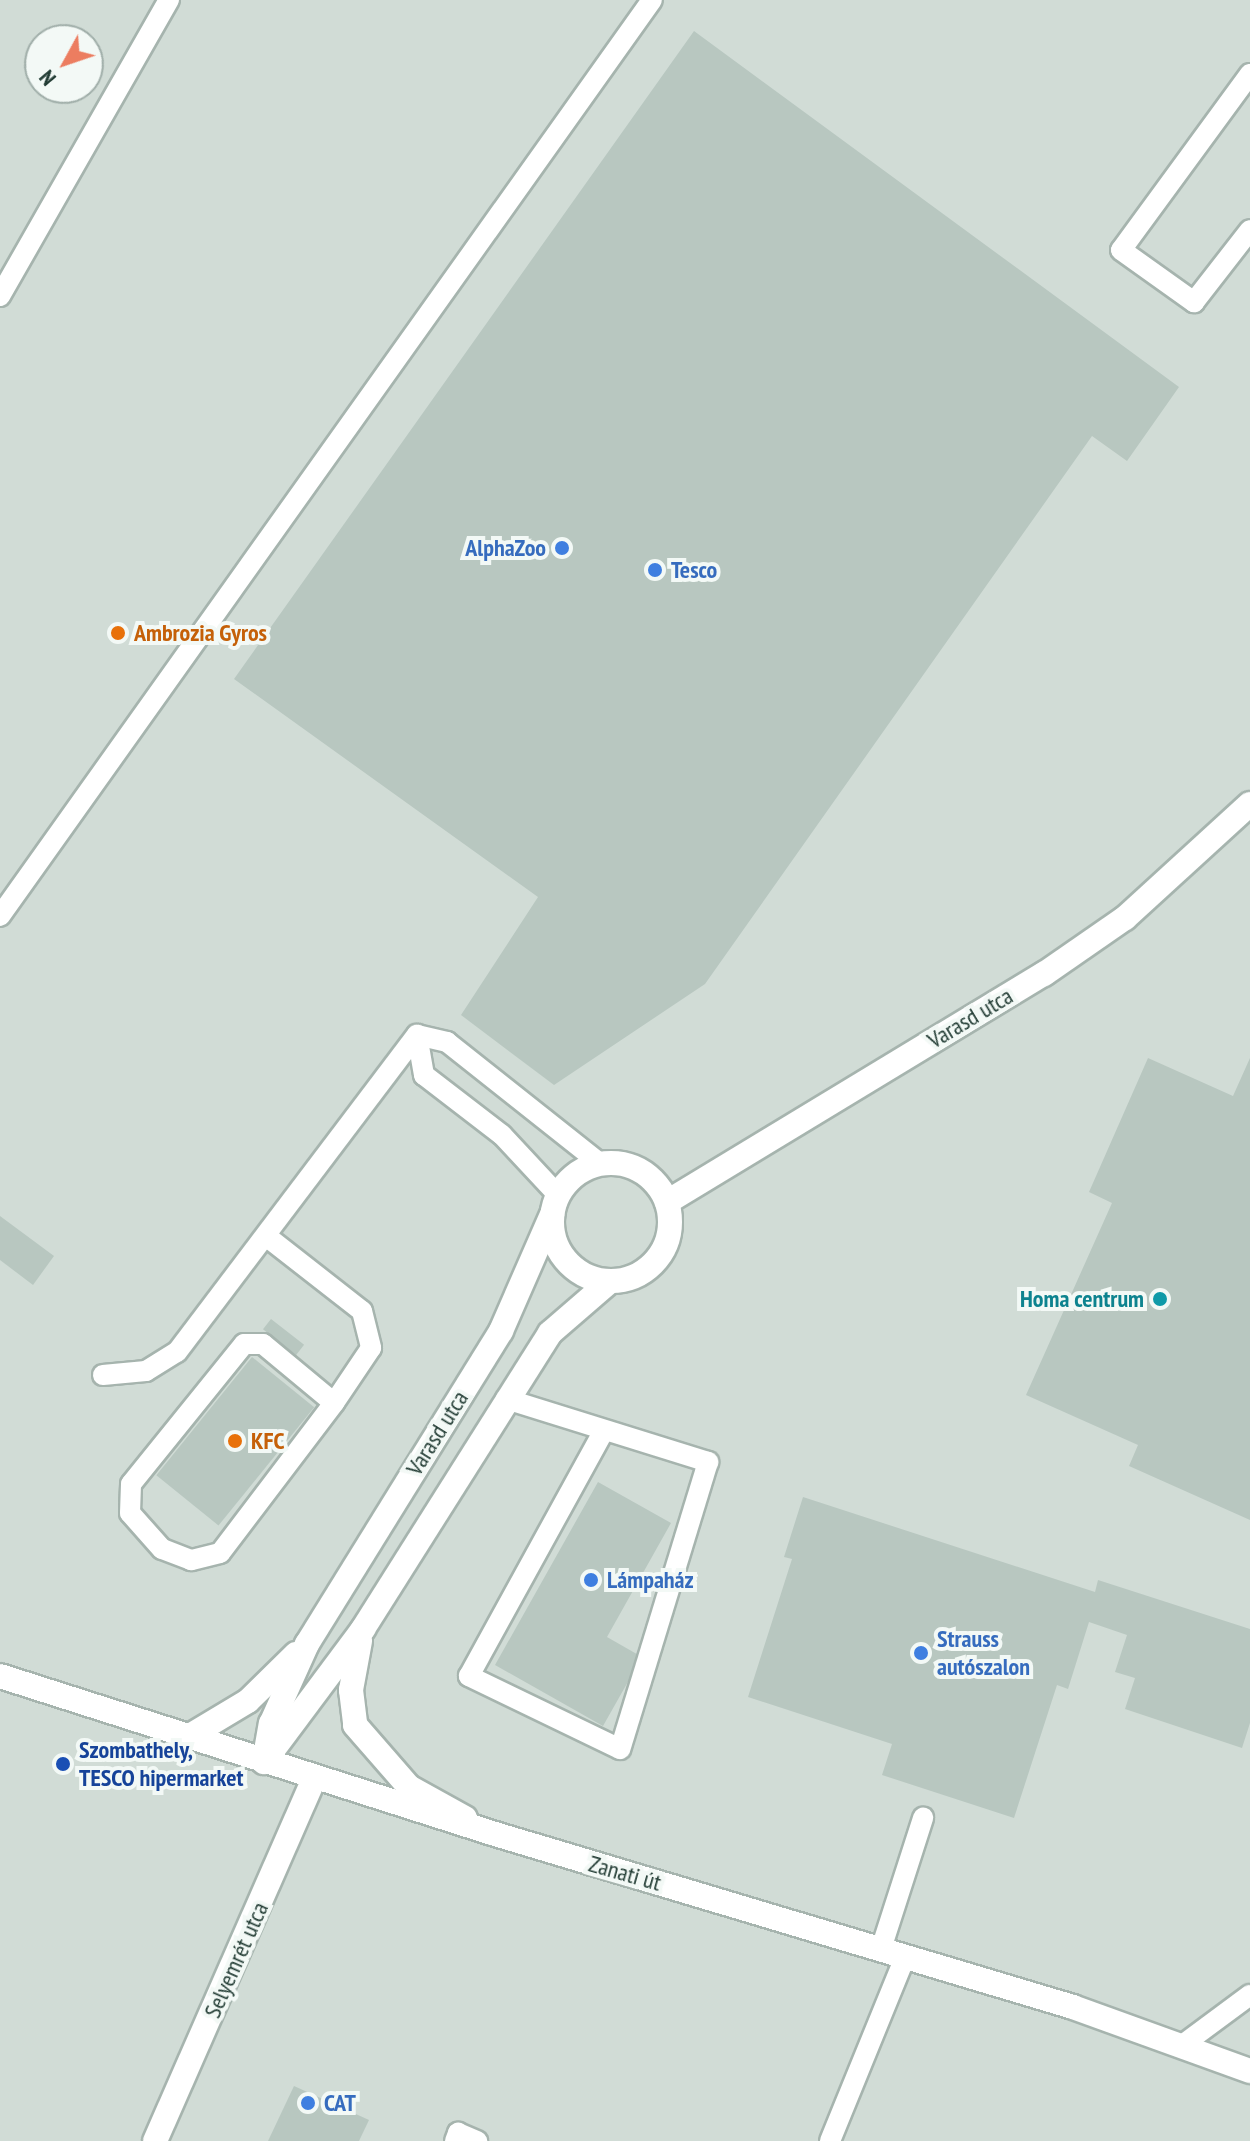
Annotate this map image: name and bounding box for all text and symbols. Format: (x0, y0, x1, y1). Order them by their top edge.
north arrow (24, 24, 104, 104)
text: N (33, 65, 62, 92)
place label: AlphaZoo (465, 534, 546, 562)
marker: AlphaZoo (553, 539, 571, 557)
place label: Tesco (671, 556, 717, 584)
marker: Tesco (646, 561, 664, 579)
place label: Ambrozia Gyros (134, 619, 267, 647)
marker: Ambrozia Gyros (109, 624, 127, 642)
street label: Varasd utca (922, 981, 1018, 1055)
place label: Homa centrum (1020, 1285, 1144, 1313)
marker: Homa centrum (1151, 1290, 1169, 1308)
street label: Varasd utca (400, 1385, 474, 1481)
place label: KFC (251, 1427, 284, 1455)
marker: KFC (226, 1432, 244, 1450)
place label: Lámpaház (607, 1566, 694, 1594)
marker: Lámpaház (582, 1571, 600, 1589)
place label: Strauss autószalon (937, 1625, 1030, 1681)
marker: Strauss autószalon (912, 1644, 930, 1662)
place label: Szombathely, TESCO hipermarket (79, 1736, 244, 1792)
marker: Szombathely, TESCO hipermarket (54, 1755, 72, 1773)
street label: Zanati út (586, 1849, 664, 1897)
street label: Selyemrét utca (198, 1898, 274, 2022)
place label: CAT (324, 2089, 356, 2117)
marker: CAT (299, 2094, 317, 2112)

